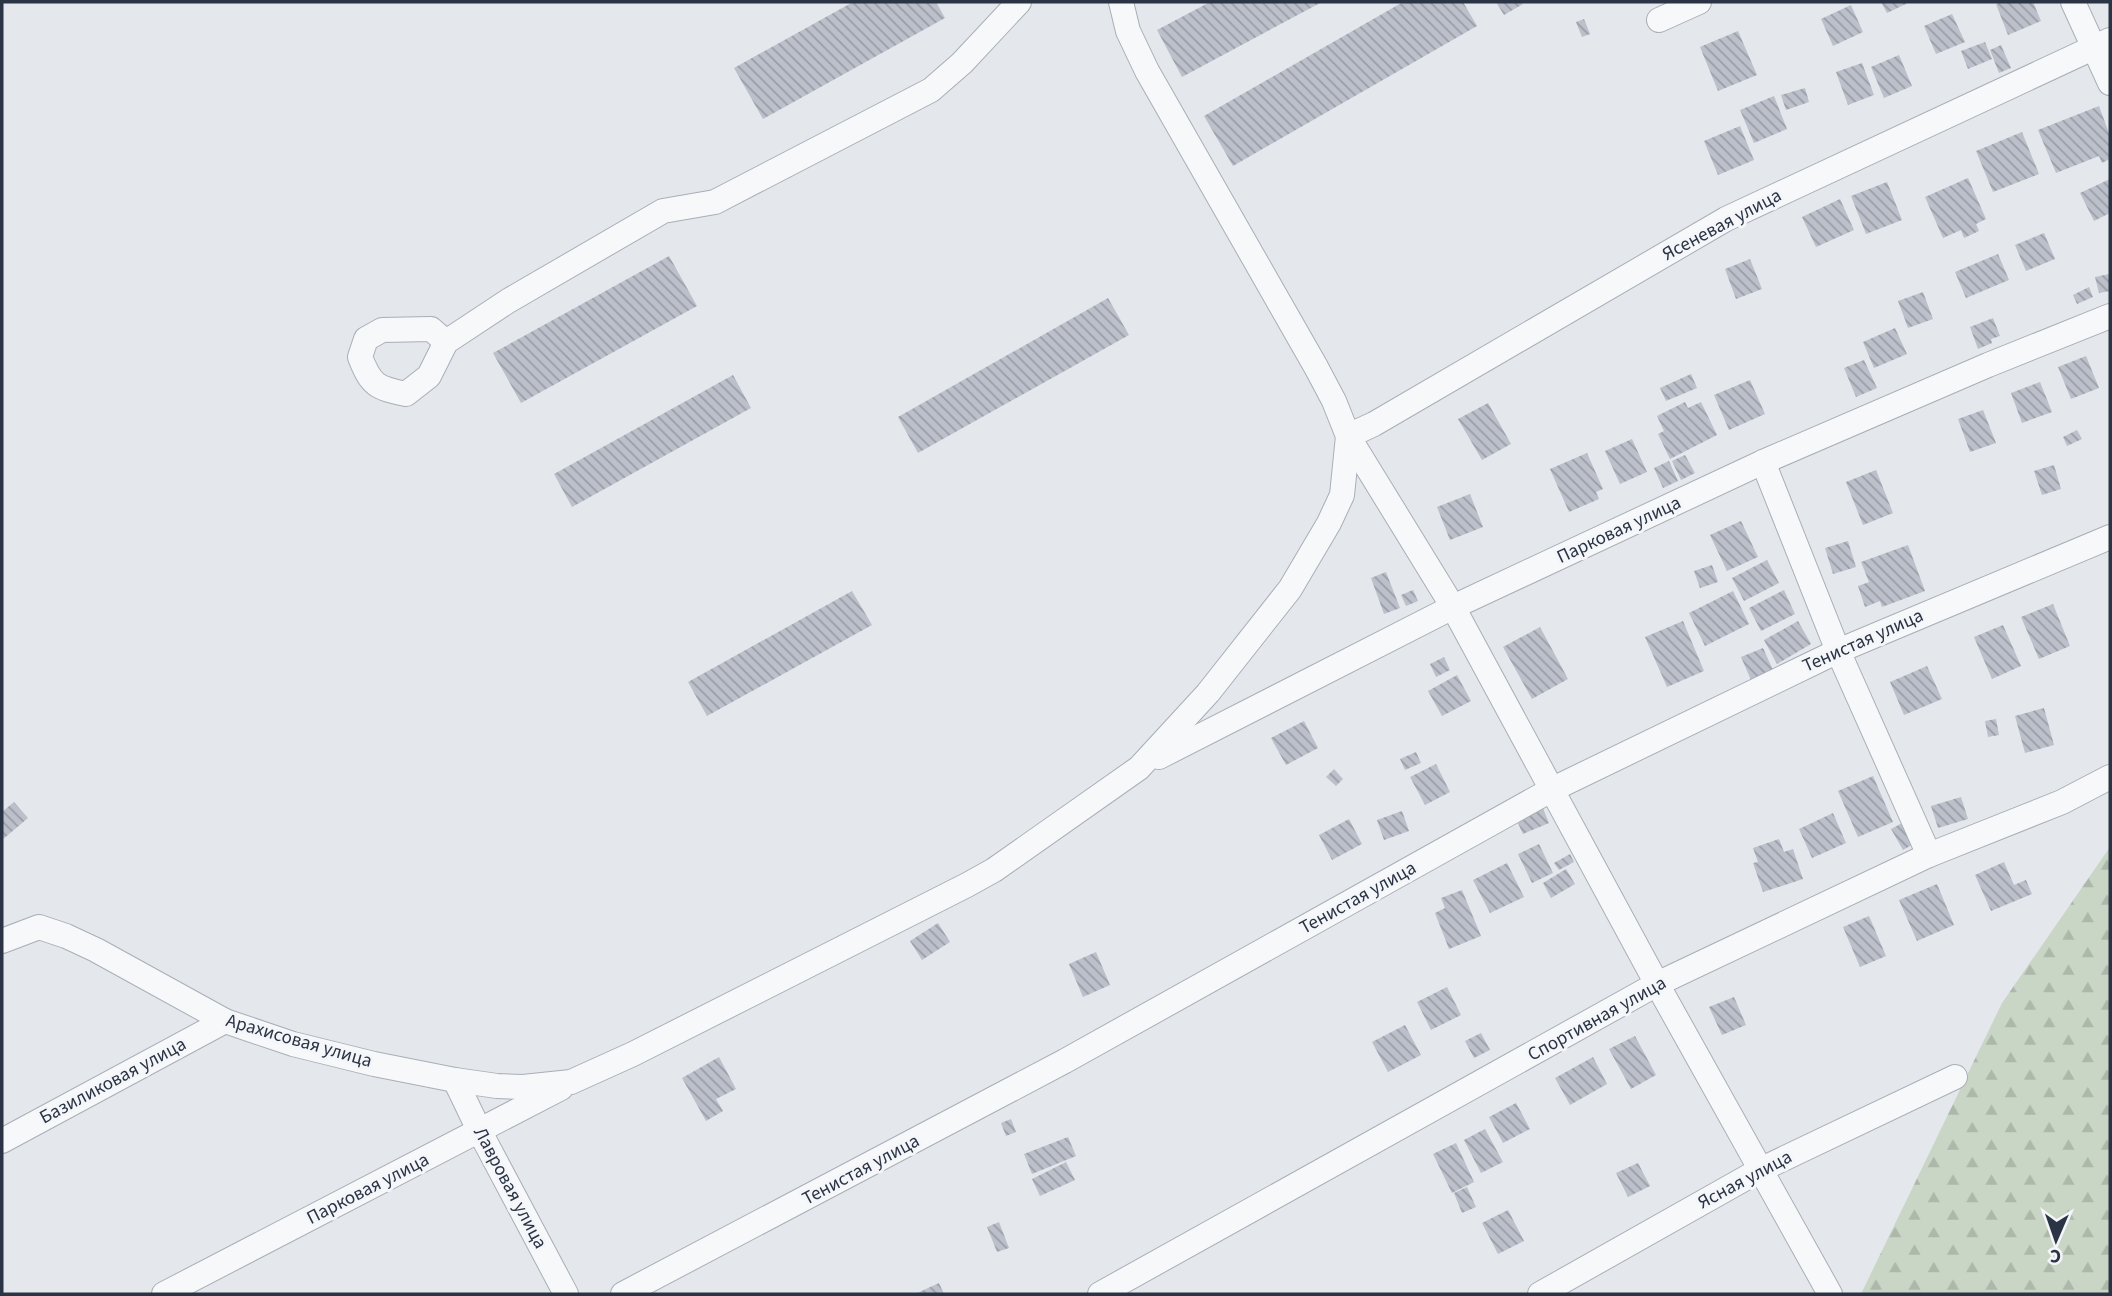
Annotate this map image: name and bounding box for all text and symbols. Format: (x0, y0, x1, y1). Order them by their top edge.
street label: Ясеневая улица (1658, 182, 1786, 268)
street label: Парковая улица (1552, 489, 1686, 571)
street label: Тенистая улица (1798, 602, 1928, 680)
street label: Тенистая улица (1295, 855, 1421, 941)
street label: Спортивная улица (1523, 970, 1671, 1068)
street label: Арахисовая улица (223, 1007, 375, 1075)
street label: Базиликовая улица (35, 1031, 191, 1131)
street label: Лавровая улица (466, 1122, 554, 1254)
street label: Тенистая улица (797, 1128, 925, 1212)
street label: Ясная улица (1693, 1144, 1797, 1216)
street label: Парковая улица (302, 1146, 434, 1232)
north arrow (2021, 1205, 2091, 1275)
text: С (2049, 1242, 2061, 1269)

